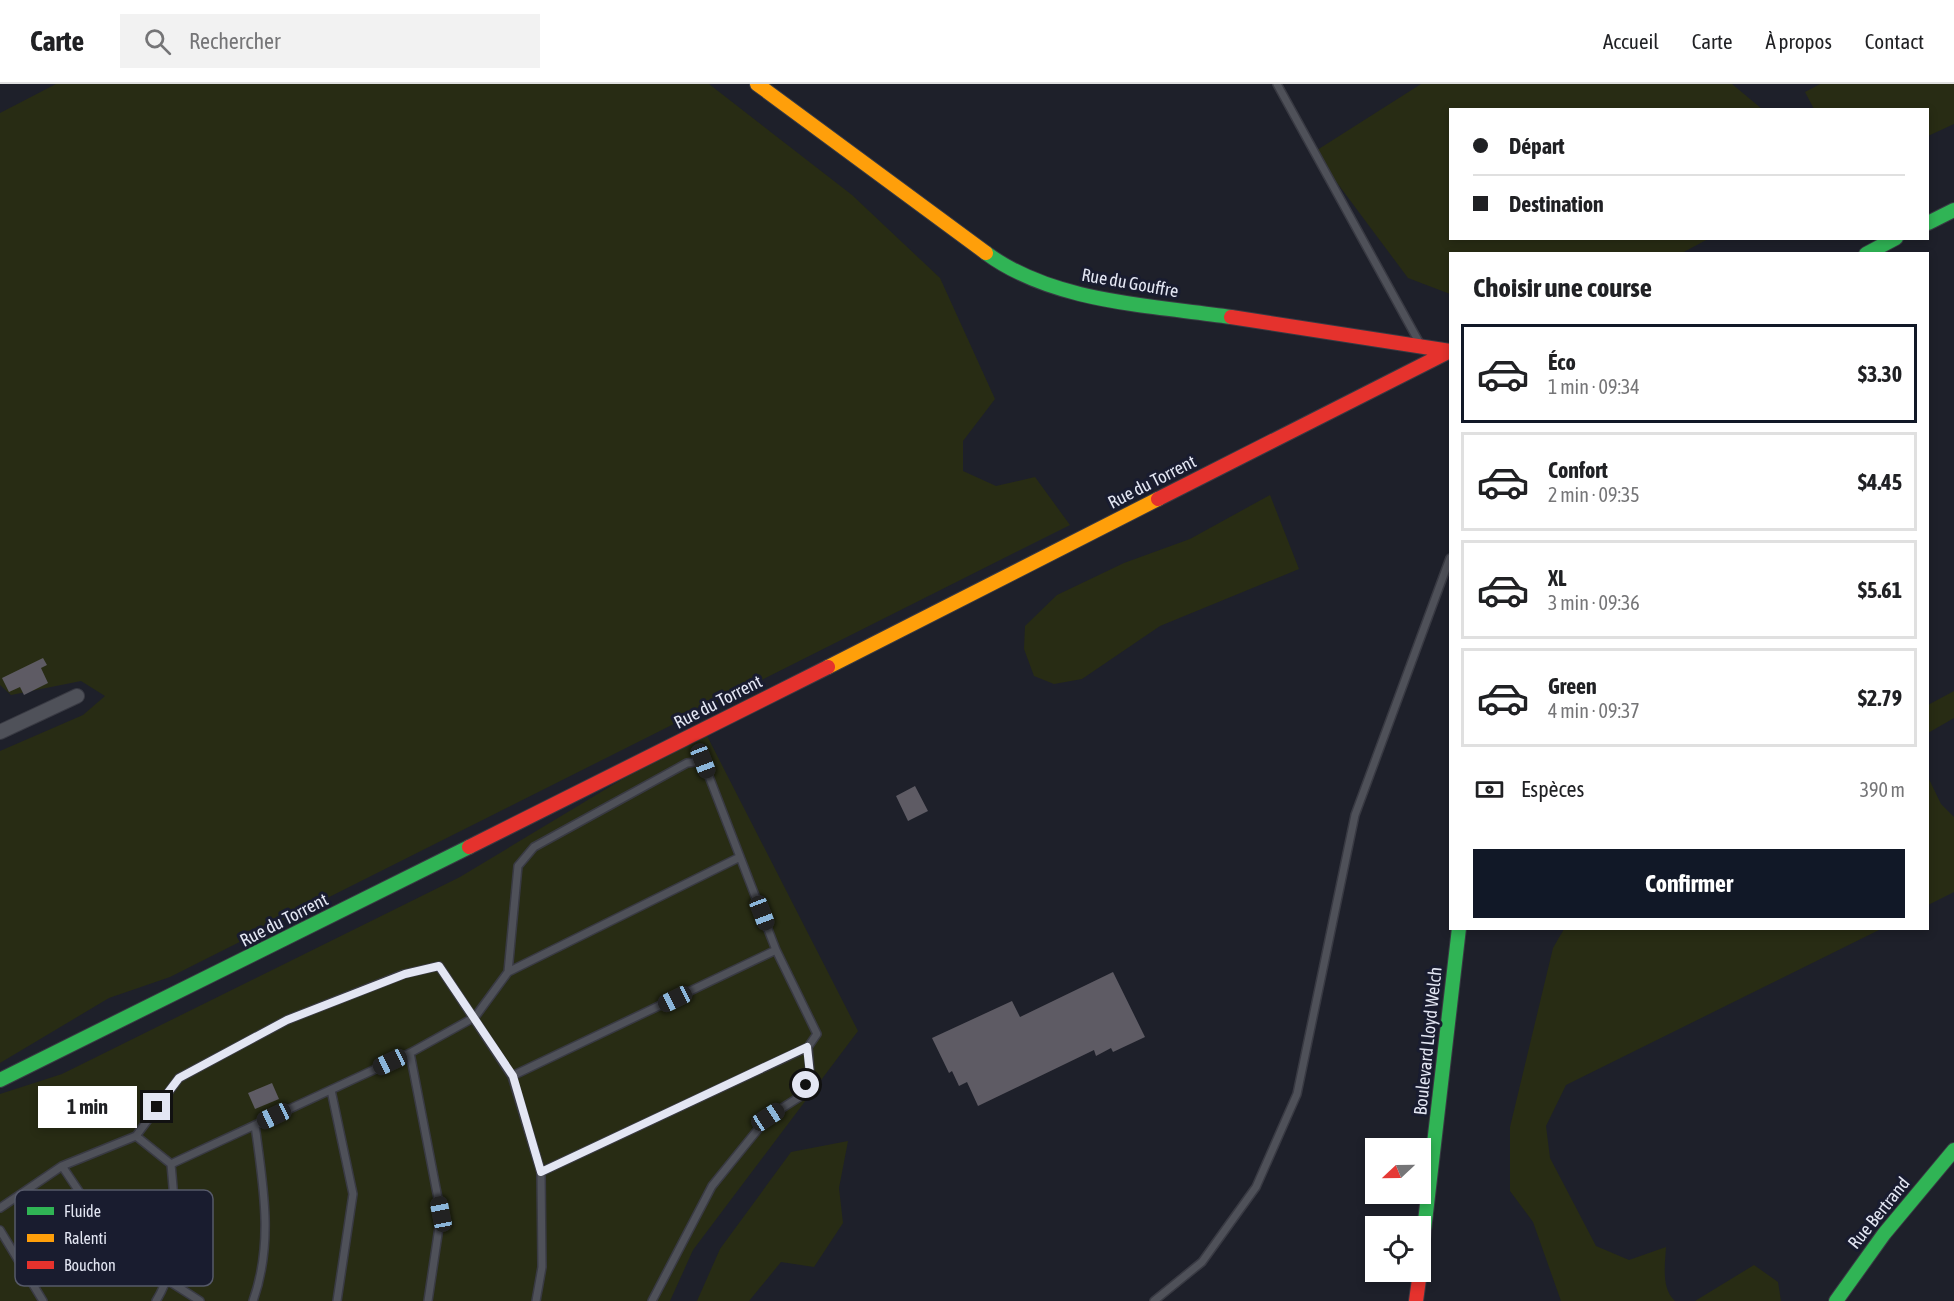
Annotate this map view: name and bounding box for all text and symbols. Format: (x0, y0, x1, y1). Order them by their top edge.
search box (120, 14, 540, 68)
text: Carte (30, 25, 84, 57)
icon: search (141, 25, 174, 58)
text: Rechercher (189, 28, 281, 54)
text: Accueil (1603, 29, 1659, 53)
text: Carte (1692, 29, 1732, 53)
text: À propos (1765, 29, 1832, 53)
text: Contact (1865, 29, 1924, 53)
text: Départ (1509, 133, 1565, 159)
text: Destination (1509, 191, 1604, 217)
street label: Rue du Gouffre (1080, 264, 1180, 301)
text: Choisir une course (1473, 272, 1652, 303)
icon: car (1476, 347, 1530, 401)
text: Éco (1548, 349, 1576, 375)
text: $3.30 (1858, 361, 1902, 387)
text: 1 min · 09:34 (1548, 375, 1640, 398)
street label: Rue du Torrent (1104, 450, 1199, 513)
icon: car (1476, 455, 1530, 509)
text: Confort (1548, 457, 1608, 483)
text: $4.45 (1858, 469, 1902, 495)
text: 2 min · 09:35 (1548, 483, 1640, 506)
icon: car (1476, 563, 1530, 617)
text: XL (1548, 565, 1566, 591)
text: $5.61 (1858, 577, 1902, 603)
text: 3 min · 09:36 (1548, 591, 1640, 614)
street label: Rue du Torrent (670, 670, 765, 733)
icon: car (1476, 671, 1530, 725)
text: Green (1548, 673, 1597, 699)
text: $2.79 (1858, 685, 1902, 711)
text: 4 min · 09:37 (1548, 699, 1640, 722)
car (688, 741, 718, 781)
icon: cash (1473, 773, 1506, 806)
text: Espèces (1521, 776, 1584, 802)
text: 390 m (1860, 778, 1905, 801)
button: Confirmer (1473, 849, 1905, 918)
street label: Rue du Torrent (236, 888, 331, 951)
car (747, 893, 777, 933)
street label: Boulevard Lloyd Welch (1409, 966, 1446, 1116)
car (655, 983, 695, 1015)
car (370, 1046, 410, 1078)
route start (792, 1071, 819, 1098)
callout: 1 min (37, 1086, 136, 1128)
route end (143, 1093, 170, 1120)
text: 1 min (67, 1095, 108, 1118)
car (254, 1100, 294, 1132)
car (748, 1100, 788, 1134)
north arrow (1365, 1138, 1431, 1204)
map controls (1365, 1138, 1431, 1282)
street label: Rue Bertrand (1843, 1173, 1914, 1253)
legend (15, 1190, 213, 1286)
car (429, 1195, 453, 1233)
text: Fluide (64, 1202, 101, 1220)
button: locate (1365, 1216, 1431, 1282)
text: Ralenti (64, 1229, 107, 1247)
text: Bouchon (64, 1256, 116, 1274)

